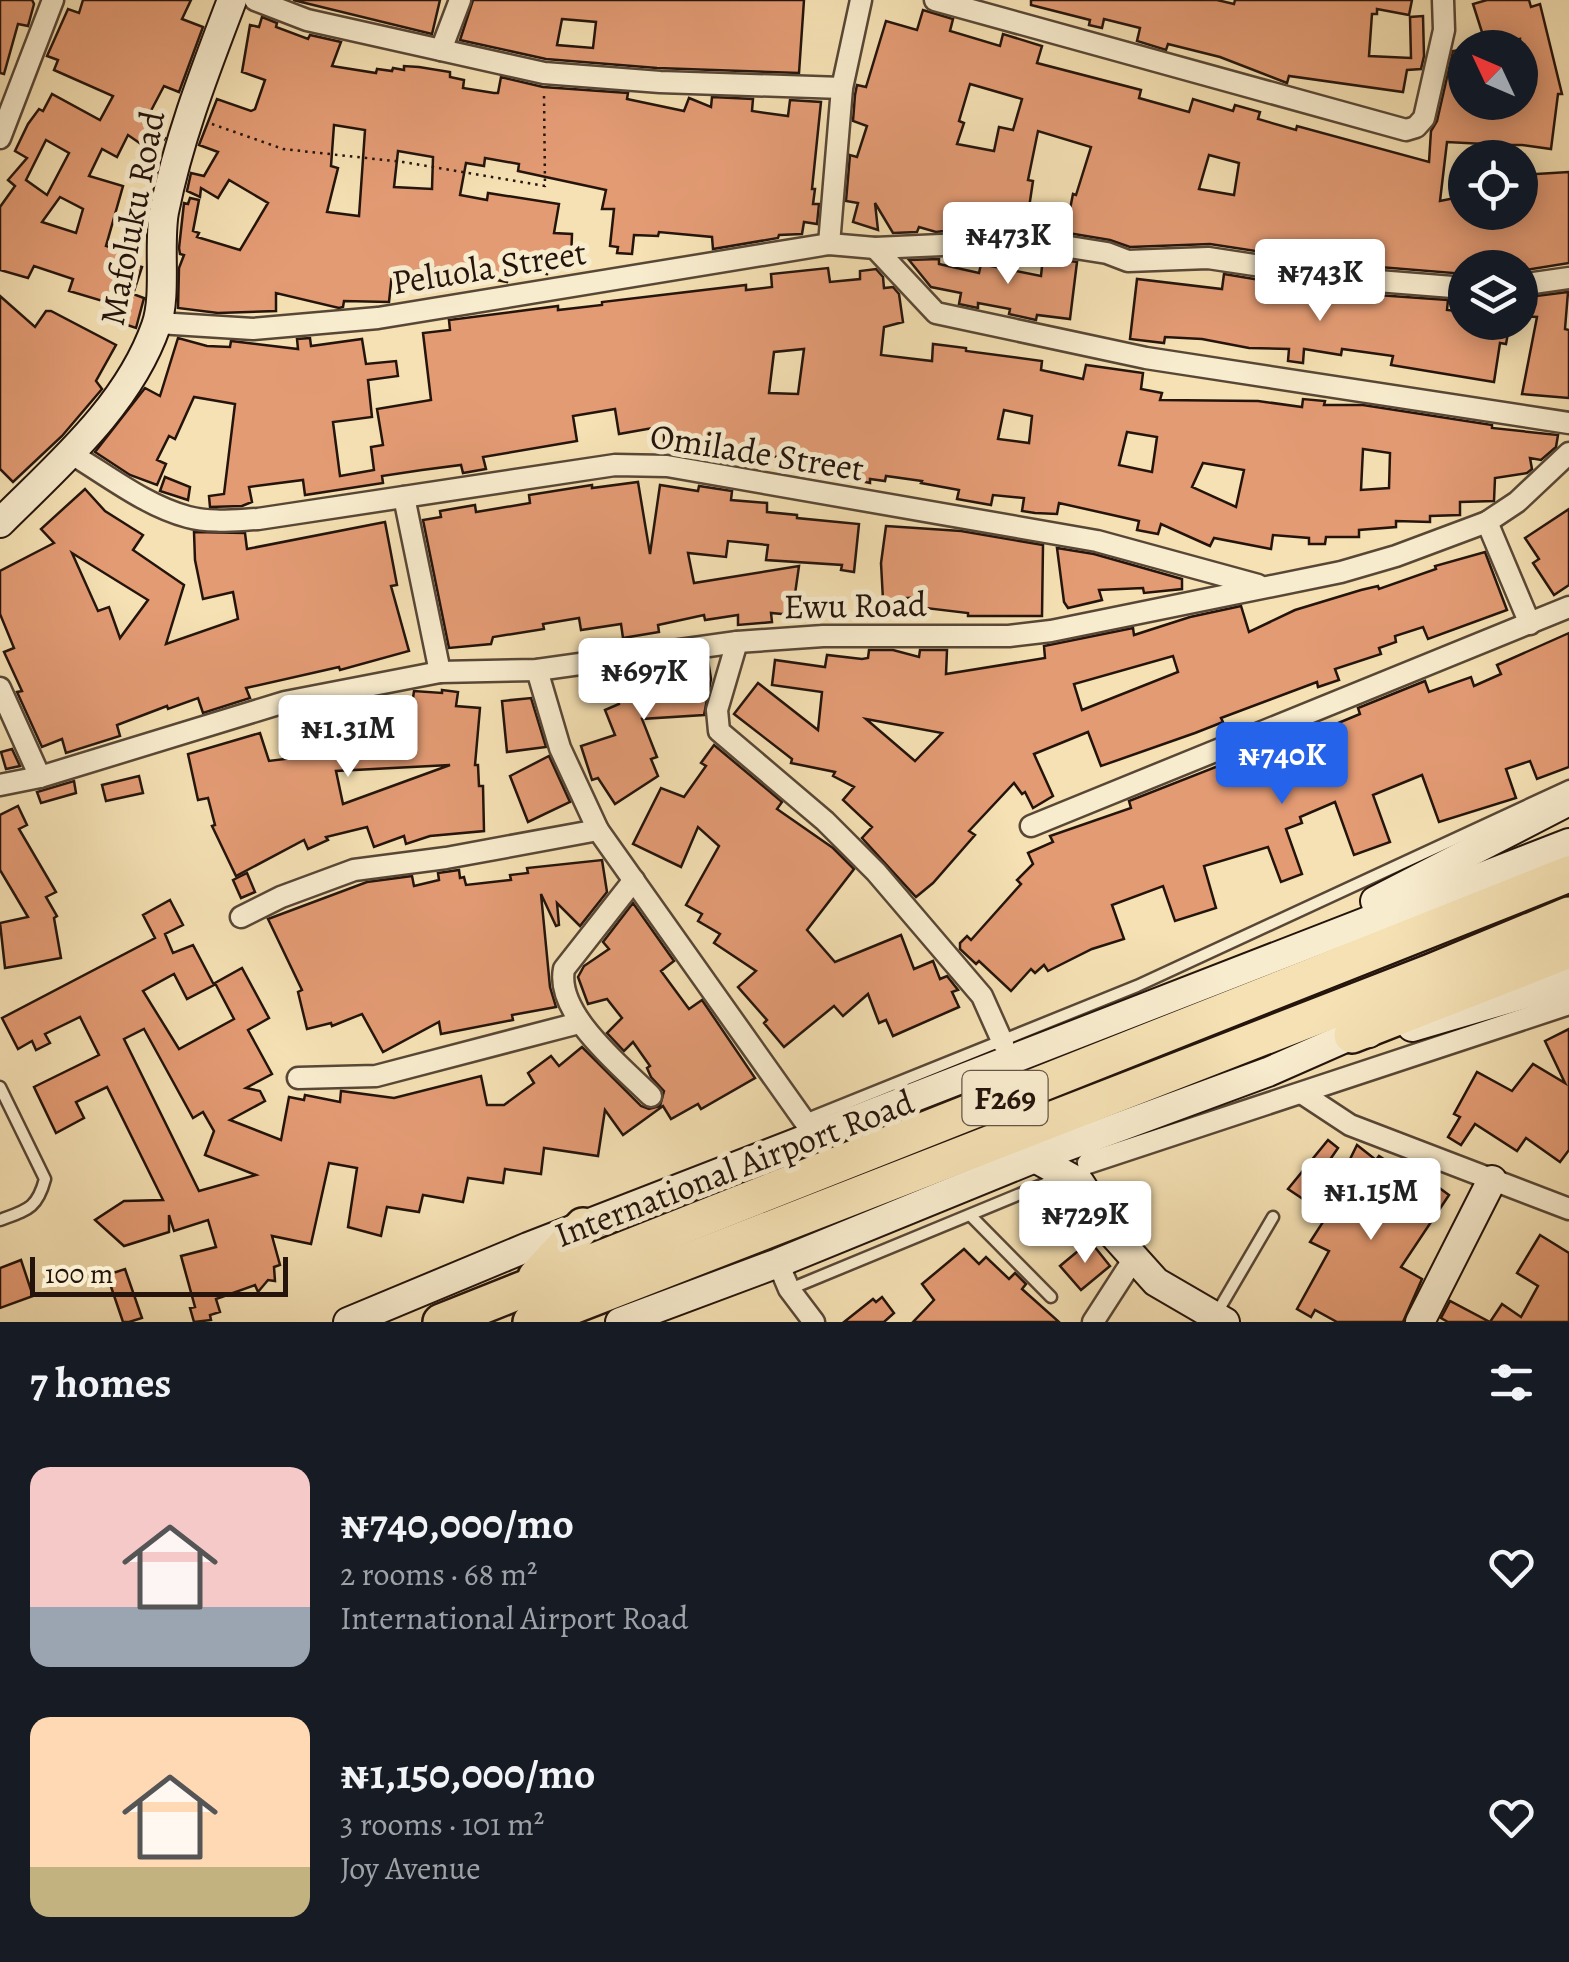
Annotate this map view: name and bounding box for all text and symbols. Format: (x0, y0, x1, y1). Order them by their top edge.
north arrow (1448, 30, 1538, 120)
map controls (1448, 30, 1538, 340)
street label: Mafoluku Road (88, 106, 176, 329)
button: locate (1448, 140, 1538, 230)
pin: ₦473K (938, 202, 1078, 287)
text: ₦473K (965, 212, 1051, 256)
street label: Peluola Street (388, 228, 590, 306)
pin: ₦743K (1250, 239, 1390, 324)
text: ₦743K (1277, 249, 1363, 293)
button: layers (1448, 250, 1538, 340)
street label: Omilade Street (647, 411, 867, 493)
street label: Ewu Road (783, 580, 927, 630)
pin: ₦697K (574, 638, 714, 723)
text: ₦697K (600, 648, 688, 692)
pin: ₦1.31M (267, 695, 429, 780)
text: ₦1.31M (301, 705, 395, 749)
pin: ₦740K (1212, 722, 1352, 807)
text: ₦740K (1238, 732, 1326, 776)
road number: F269 (962, 1071, 1048, 1125)
street label: International Airport Road (548, 1077, 921, 1259)
pin: ₦1.15M (1290, 1158, 1452, 1243)
text: ₦1.15M (1324, 1168, 1418, 1212)
pin: ₦729K (1015, 1181, 1155, 1266)
text: ₦729K (1041, 1191, 1129, 1235)
scale bar (30, 1252, 288, 1296)
text: 100 m (45, 1255, 113, 1293)
text: 7 homes (30, 1354, 171, 1411)
icon: filters (1484, 1355, 1539, 1410)
text: ₦740,000/mo (340, 1495, 574, 1552)
icon: home (110, 1507, 230, 1627)
icon: heart (1484, 1540, 1539, 1595)
text: 2 rooms · 68 m² (340, 1552, 538, 1596)
text: International Airport Road (340, 1596, 688, 1640)
text: ₦1,150,000/mo (340, 1745, 595, 1802)
icon: home (110, 1757, 230, 1877)
icon: heart (1484, 1790, 1539, 1845)
text: 3 rooms · 101 m² (340, 1802, 544, 1846)
text: Joy Avenue (340, 1846, 481, 1890)

